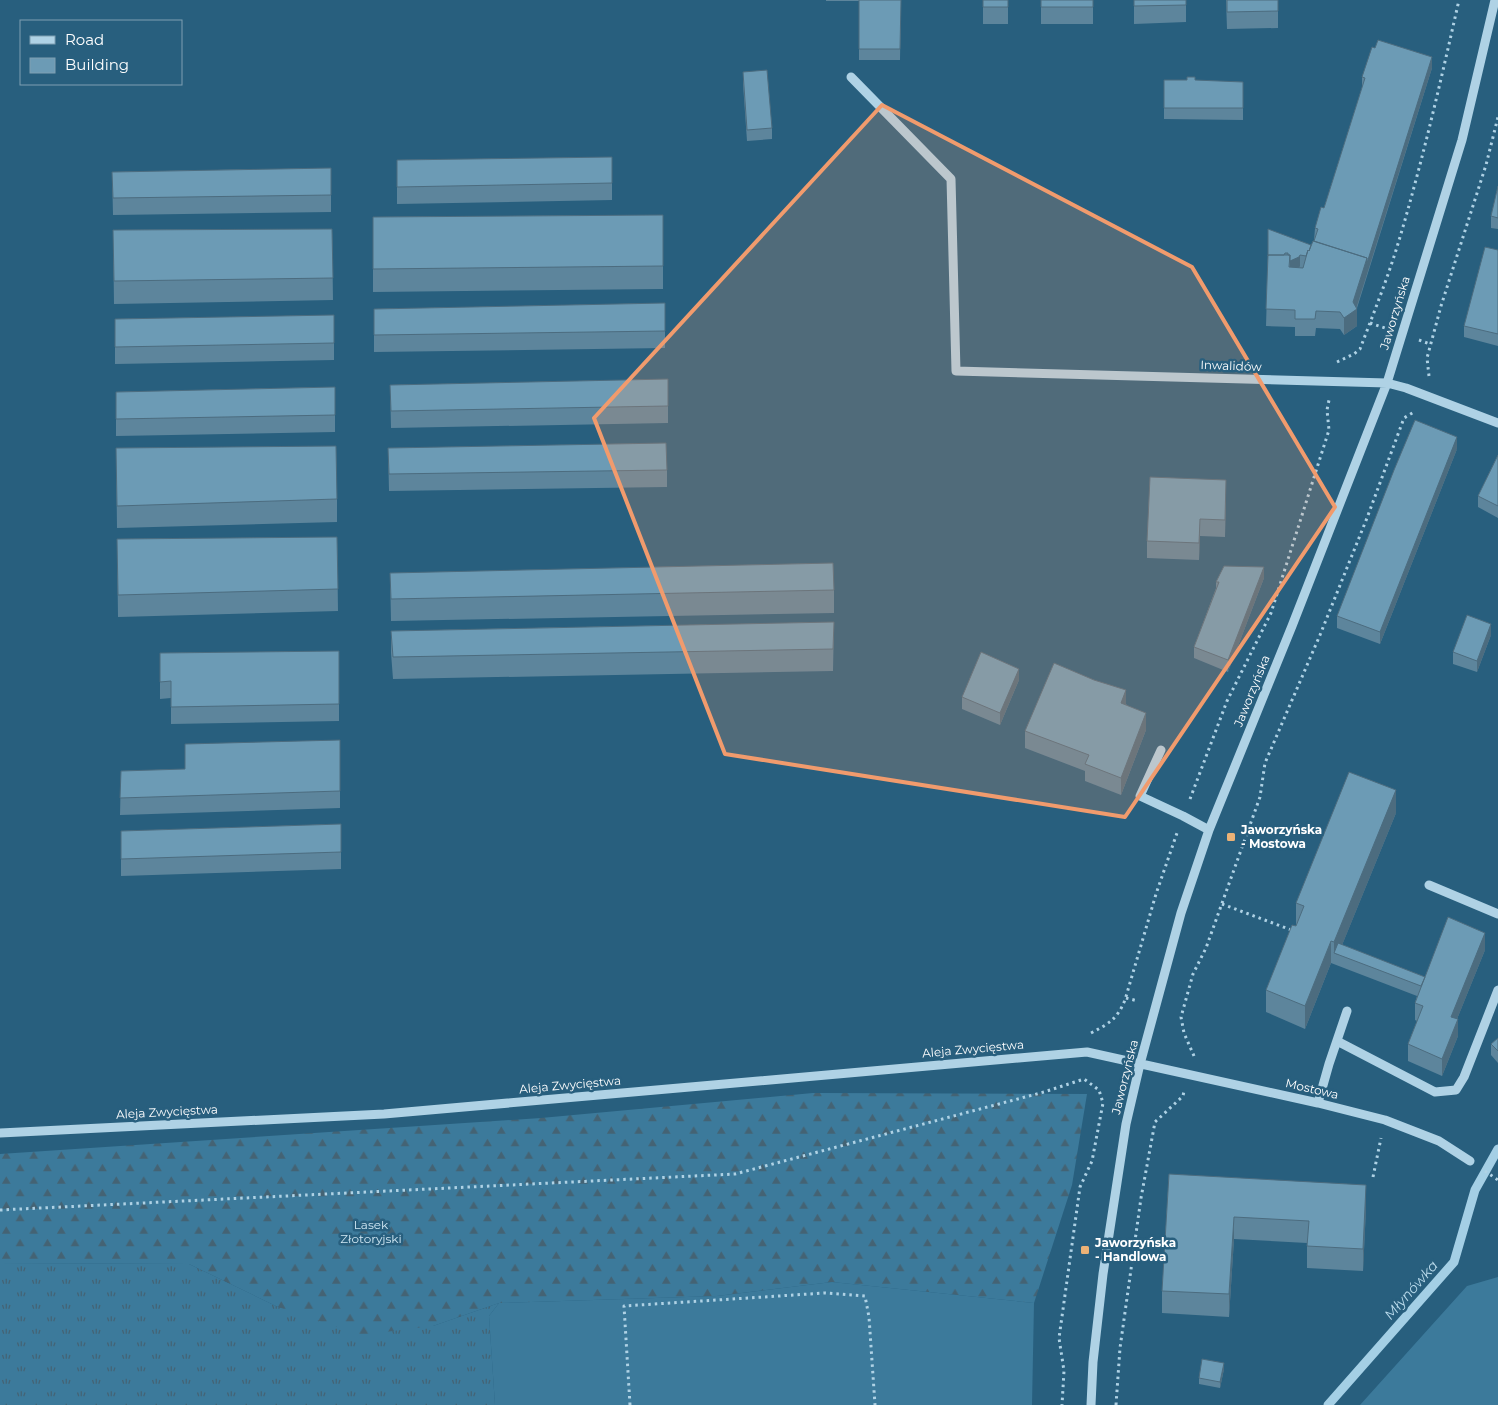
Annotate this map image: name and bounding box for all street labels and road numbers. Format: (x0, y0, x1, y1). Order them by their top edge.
street label: Jaworzyńska (1376, 274, 1413, 352)
street label: Inwalidów (1200, 357, 1262, 374)
street label: Jaworzyńska (1230, 653, 1273, 730)
street label: Aleja Zwycięstwa (921, 1037, 1024, 1060)
street label: Jaworzyńska (1108, 1038, 1141, 1117)
street label: Aleja Zwycięstwa (518, 1073, 621, 1096)
street label: Mostowa (1284, 1075, 1340, 1102)
street label: Aleja Zwycięstwa (116, 1101, 218, 1122)

